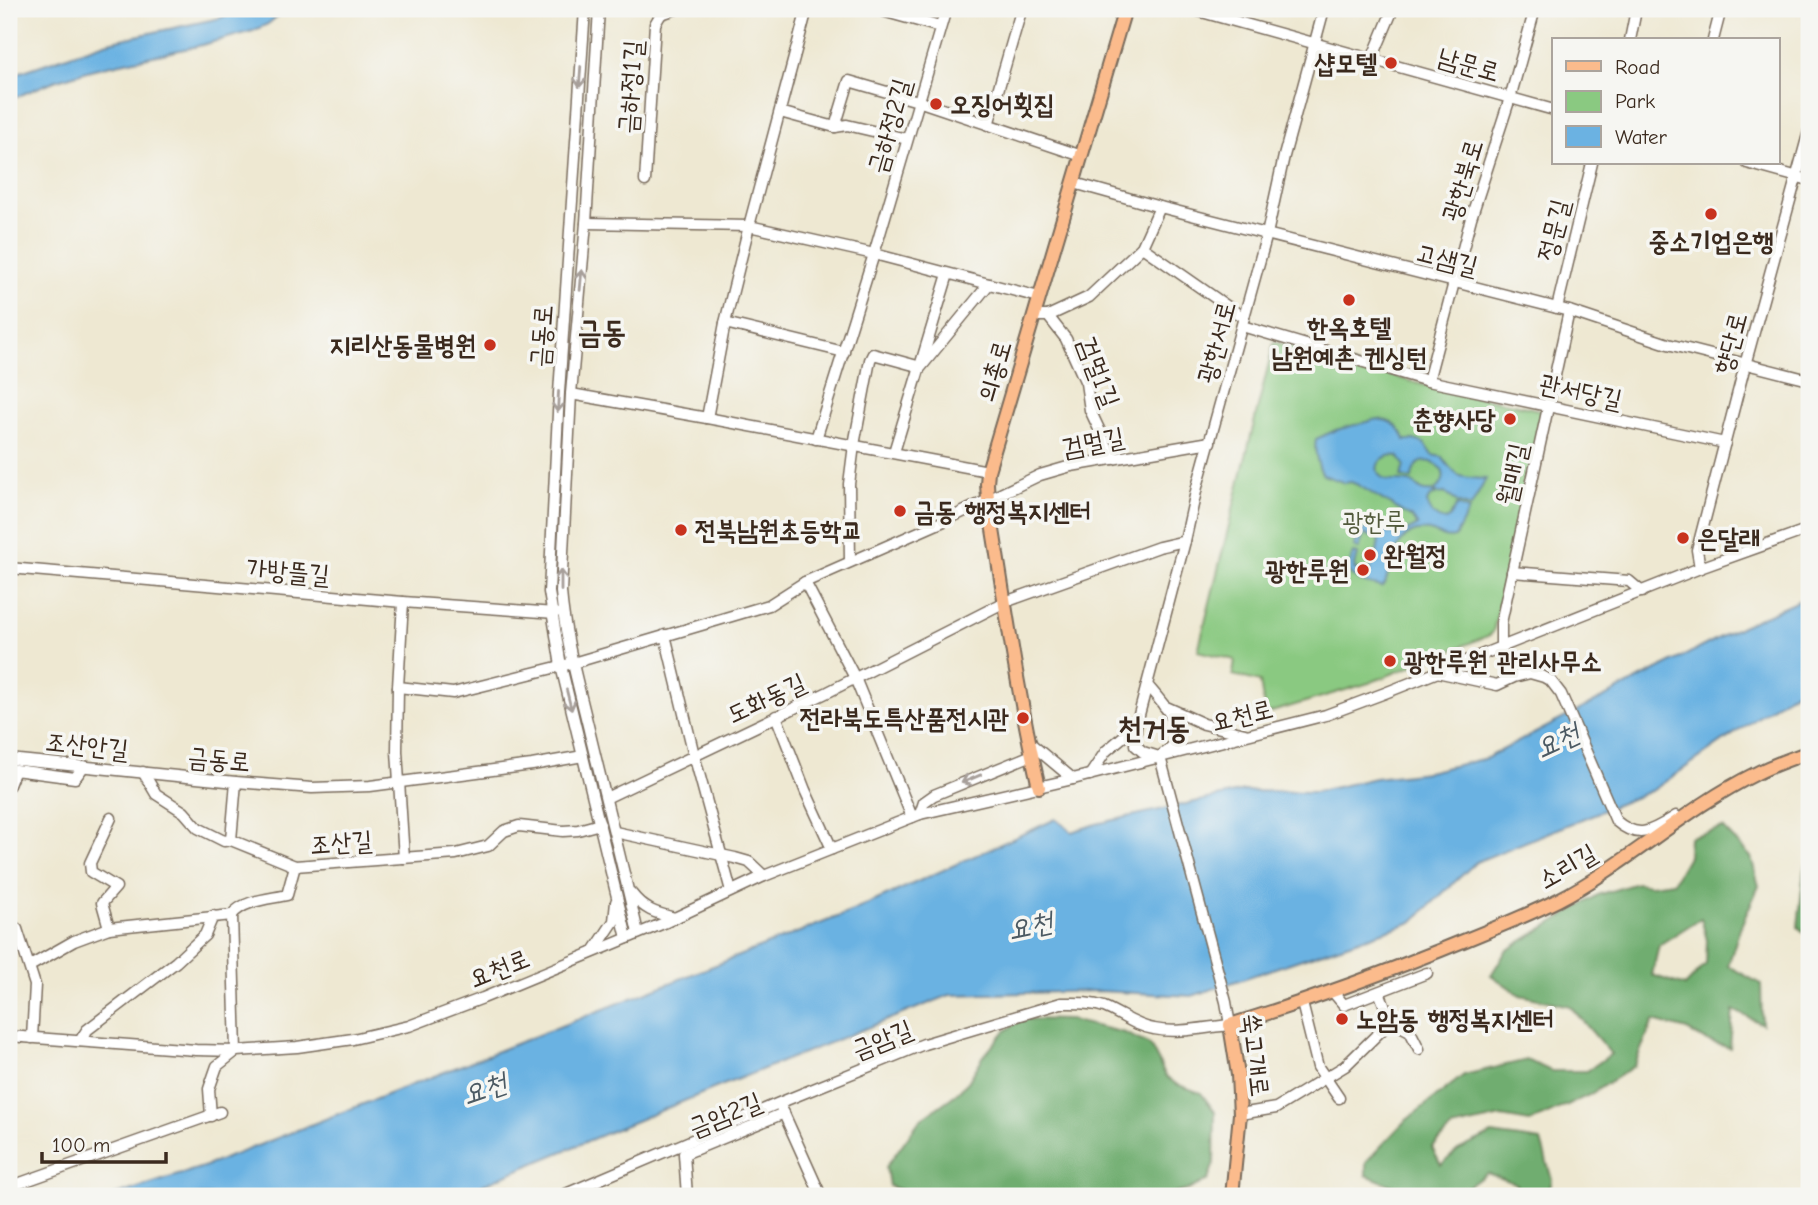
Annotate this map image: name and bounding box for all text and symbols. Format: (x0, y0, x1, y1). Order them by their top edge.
legend (1552, 38, 1780, 164)
street label: 금하정1길 (613, 39, 649, 135)
street label: 남문로 (1434, 42, 1503, 88)
place label: 샵모텔 (1314, 49, 1378, 79)
marker: 샵모텔 (1383, 55, 1399, 71)
text: Road (1615, 55, 1660, 79)
one-way arrow (573, 65, 586, 88)
street label: 금하정2길 (862, 75, 918, 177)
text: Park (1615, 89, 1655, 113)
place label: 오징어횟집 (950, 90, 1055, 120)
marker: 오징어횟집 (928, 96, 944, 112)
text: Water (1615, 125, 1668, 149)
street label: 광한북로 (1436, 136, 1490, 225)
street label: 정문길 (1532, 196, 1576, 264)
marker: 중소기업은행 (1703, 206, 1719, 222)
place label: 중소기업은행 (1648, 227, 1774, 257)
street label: 고샘길 (1413, 238, 1481, 282)
one-way arrow (575, 269, 588, 291)
marker: 한옥호텔 남원예촌 켄싱턴 (1341, 292, 1357, 308)
street label: 광한서로 (1192, 298, 1242, 387)
street label: 금동로 (525, 304, 559, 368)
street label: 향단로 (1708, 309, 1754, 377)
place label: 한옥호텔 남원예촌 켄싱턴 (1271, 313, 1427, 373)
district label: 금동 (578, 315, 626, 350)
place label: 지리산동물병원 (330, 331, 476, 361)
street label: 검멀1길 (1071, 333, 1125, 412)
marker: 지리산동물병원 (482, 337, 498, 353)
street label: 의총로 (972, 337, 1018, 406)
street label: 관서당길 (1537, 369, 1625, 415)
one-way arrow (551, 390, 564, 412)
place label: 춘향사당 (1412, 405, 1496, 435)
marker: 춘향사당 (1502, 411, 1518, 427)
street label: 검멀길 (1060, 422, 1127, 464)
street label: 월매길 (1492, 440, 1534, 508)
place label: 금동 행정복지센터 (914, 497, 1091, 527)
marker: 금동 행정복지센터 (892, 503, 908, 519)
park label: 광한루 (1343, 507, 1405, 537)
place label: 전북남원초등학교 (695, 516, 862, 546)
marker: 전북남원초등학교 (673, 522, 689, 538)
place label: 은달래 (1697, 524, 1760, 554)
marker: 은달래 (1675, 530, 1691, 546)
place label: 완월정 (1384, 541, 1447, 571)
marker: 완월정 (1362, 547, 1378, 563)
street label: 가방뜰길 (245, 553, 331, 591)
place label: 광한루원 (1265, 556, 1349, 586)
marker: 광한루원 (1355, 562, 1371, 578)
one-way arrow (554, 569, 568, 592)
place label: 광한루원 관리사무소 (1404, 647, 1602, 677)
marker: 광한루원 관리사무소 (1382, 653, 1398, 669)
street label: 도화동길 (722, 668, 811, 730)
one-way arrow (563, 688, 576, 711)
street label: 요천로 (1208, 694, 1276, 738)
place label: 전라북도특산품전시관 (800, 704, 1009, 734)
marker: 전라북도특산품전시관 (1015, 710, 1031, 726)
district label: 천거동 (1118, 711, 1190, 746)
water label: 요천 (1530, 716, 1587, 765)
street label: 조산안길 (44, 727, 130, 765)
street label: 금동로 (186, 742, 251, 778)
one-way arrow (961, 773, 982, 786)
street label: 조산길 (309, 826, 374, 860)
street label: 소리길 (1533, 838, 1602, 896)
water label: 요천 (1005, 905, 1058, 946)
street label: 요천로 (465, 943, 534, 995)
place label: 노암동 행정복지센터 (1356, 1005, 1554, 1035)
marker: 노암동 행정복지센터 (1334, 1011, 1350, 1027)
street label: 쑥고개로 (1235, 1012, 1275, 1098)
street label: 금암길 (848, 1014, 917, 1066)
water label: 요천 (458, 1066, 513, 1111)
street label: 금암2길 (684, 1087, 766, 1143)
scale bar (42, 1121, 166, 1165)
text: 100 m (52, 1133, 110, 1157)

